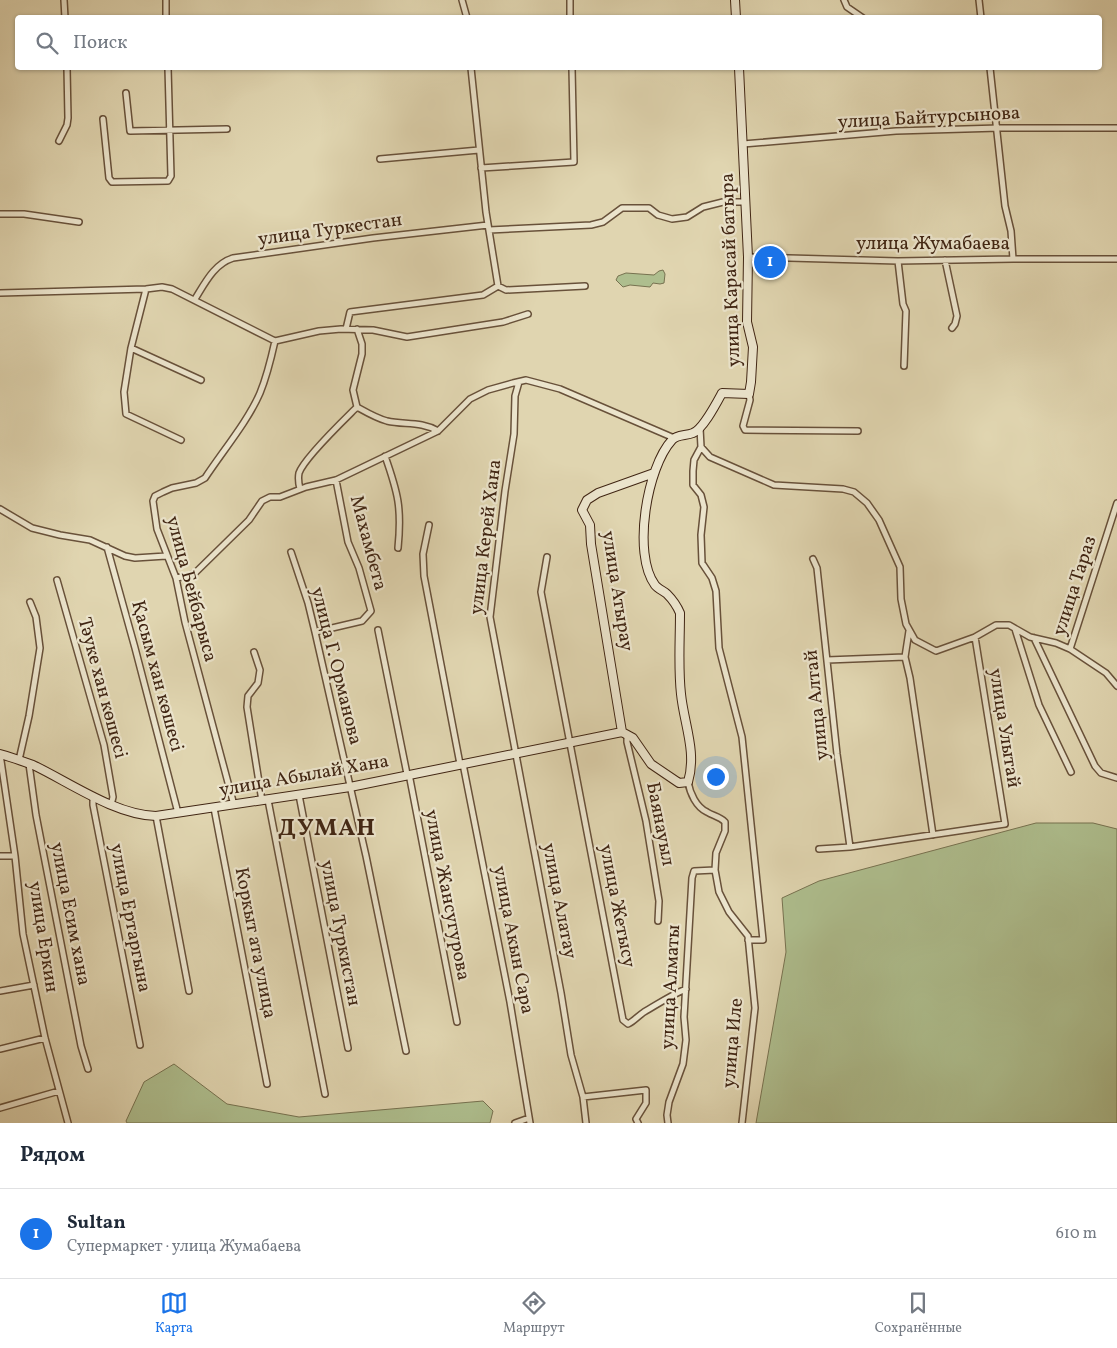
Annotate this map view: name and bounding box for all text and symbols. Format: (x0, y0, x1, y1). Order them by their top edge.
search box (15, 15, 1102, 70)
icon: search (33, 29, 61, 57)
text: Поиск (73, 30, 127, 56)
street label: улица Байтурсынова (837, 100, 1021, 136)
street label: улица Карасай батыра (715, 173, 747, 367)
street label: улица Туркестан (256, 207, 404, 253)
street label: улица Жумабаева (856, 231, 1010, 257)
pin: 1 (754, 243, 786, 281)
street label: улица Керей Хана (464, 458, 508, 616)
street label: Махамбета (343, 493, 393, 593)
street label: улица Бейбарыса (159, 513, 223, 665)
street label: улица Атырау (595, 529, 639, 653)
street label: улица Тараз (1047, 533, 1103, 639)
street label: улица Г. Орманова (304, 584, 368, 748)
street label: Қасым хан көшесі (124, 598, 190, 755)
street label: Тәуке хан көшесі (71, 615, 133, 762)
street label: улица Алтай (798, 648, 836, 762)
street label: улица Улытай (982, 666, 1026, 790)
street label: улица Абылай Хана (217, 748, 391, 804)
your location (703, 764, 729, 790)
street label: Баянауыл (639, 780, 681, 868)
street label: улица Жансугурова (418, 807, 476, 983)
district label: ДУМАН (278, 812, 376, 846)
street label: улица Есим хана (43, 840, 97, 988)
street label: улица Ертаргына (103, 841, 157, 995)
street label: улица Алатау (535, 841, 583, 961)
street label: улица Жетысу (592, 842, 642, 970)
street label: улица Туркистан (313, 858, 367, 1008)
street label: улица Акын Сара (486, 864, 540, 1016)
street label: Коркыт ата улица (228, 865, 282, 1021)
street label: улица Еркин (21, 880, 65, 994)
street label: улица Алматы (655, 924, 687, 1050)
street label: улица Иле (716, 997, 750, 1089)
text: Рядом (20, 1141, 85, 1170)
text: Sultan (67, 1210, 126, 1236)
text: 1 (33, 1223, 39, 1245)
text: 610 m (1056, 1223, 1097, 1245)
text: Супермаркет · улица Жумабаева (67, 1236, 301, 1258)
tab: Карта (155, 1289, 193, 1338)
tab: Маршрут (503, 1289, 565, 1338)
tab: Сохранённые (875, 1289, 962, 1338)

